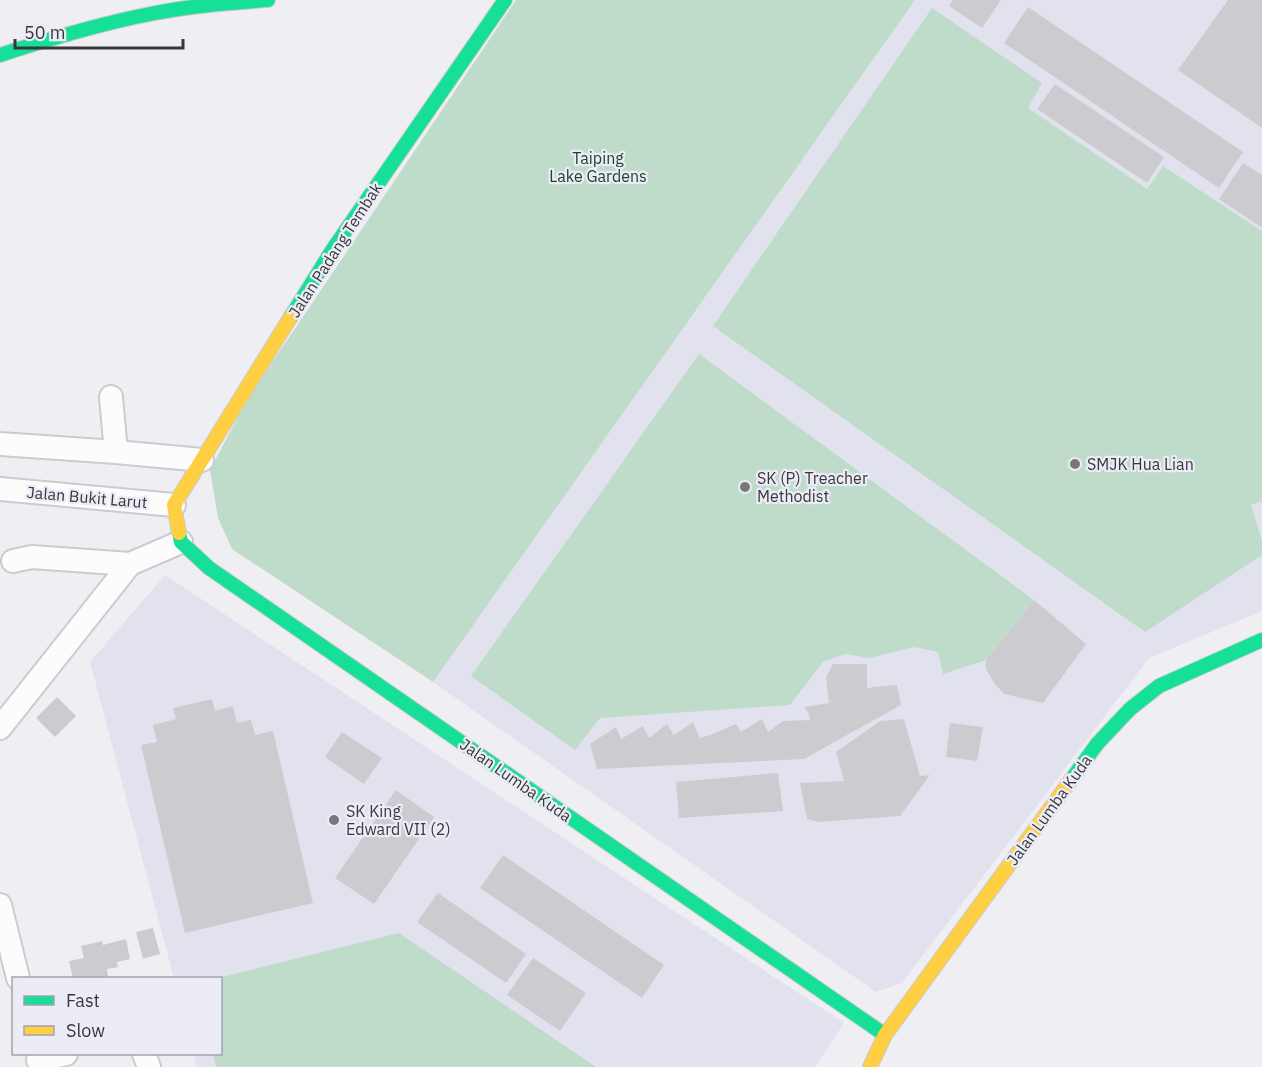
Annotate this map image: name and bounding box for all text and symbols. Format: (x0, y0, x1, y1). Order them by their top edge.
scale bar (15, 12, 183, 50)
text: 50 m (24, 21, 66, 44)
park label: Taiping Lake Gardens (549, 148, 647, 186)
street label: Jalan Padang Tembak (284, 178, 386, 321)
place label: SMJK Hua Lian (1087, 454, 1194, 474)
marker: SMJK Hua Lian (1068, 457, 1082, 471)
place label: SK (P) Treacher Methodist (757, 468, 868, 506)
marker: SK (P) Treacher Methodist (738, 480, 752, 494)
street label: Jalan Bukit Larut (26, 482, 148, 512)
street label: Jalan Lumba Kuda (456, 734, 576, 826)
street label: Jalan Lumba Kuda (1002, 750, 1096, 869)
place label: SK King Edward VII (2) (346, 801, 451, 839)
marker: SK King Edward VII (2) (327, 813, 341, 827)
legend (12, 977, 222, 1055)
text: Fast (66, 989, 100, 1012)
text: Slow (66, 1019, 105, 1042)

